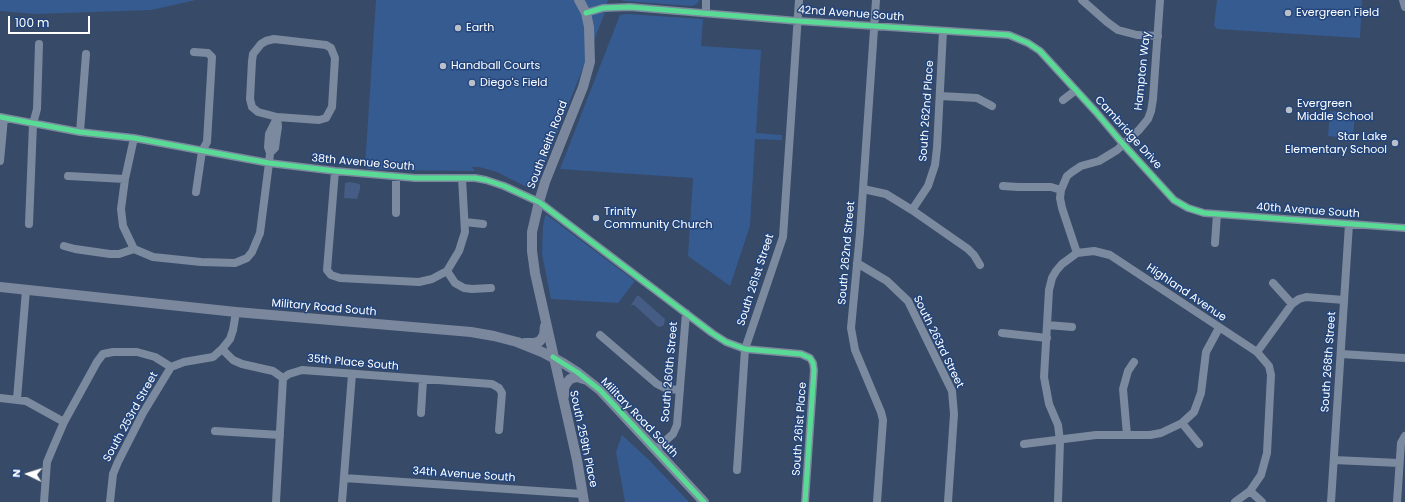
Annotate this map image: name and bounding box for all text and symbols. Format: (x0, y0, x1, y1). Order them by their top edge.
street label: 42nd Avenue South (797, 4, 905, 24)
place label: Evergreen Field (1296, 6, 1379, 20)
scale bar (10, 8, 92, 34)
marker: Evergreen Field (1283, 8, 1293, 18)
text: 100 m (15, 14, 49, 31)
place label: Earth (466, 21, 494, 35)
marker: Earth (453, 23, 463, 33)
street label: Hampton Way (1132, 31, 1154, 111)
place label: Handball Courts (451, 59, 540, 73)
street label: South 262nd Place (917, 60, 937, 162)
marker: Handball Courts (438, 61, 448, 71)
place label: Diego's Field (480, 76, 547, 90)
marker: Diego's Field (467, 78, 477, 88)
street label: Cambridge Drive (1092, 94, 1164, 172)
place label: Evergreen Middle School (1297, 97, 1373, 123)
street label: South Reith Road (525, 99, 571, 191)
marker: Evergreen Middle School (1284, 105, 1294, 115)
place label: Star Lake Elementary School (1285, 130, 1387, 156)
marker: Star Lake Elementary School (1390, 138, 1400, 148)
street label: 38th Avenue South (311, 152, 415, 174)
street label: South 262nd Street (836, 201, 858, 305)
street label: 40th Avenue South (1256, 201, 1360, 221)
place label: Trinity Community Church (604, 205, 713, 231)
marker: Trinity Community Church (591, 213, 601, 223)
street label: South 261st Street (735, 232, 777, 328)
street label: Highland Avenue (1143, 261, 1229, 325)
street label: South 263rd Street (910, 294, 966, 390)
street label: Military Road South (271, 297, 377, 319)
street label: South 268th Street (1319, 311, 1339, 413)
street label: South 260th Street (659, 321, 681, 423)
street label: 35th Place South (307, 352, 399, 374)
street label: South 253rd Street (101, 370, 161, 464)
street label: Military Road South (598, 376, 680, 460)
street label: South 261st Place (790, 382, 810, 476)
street label: South 259th Place (566, 389, 600, 489)
north arrow (8, 454, 48, 494)
street label: 34th Avenue South (412, 465, 516, 485)
text: N (8, 468, 24, 478)

